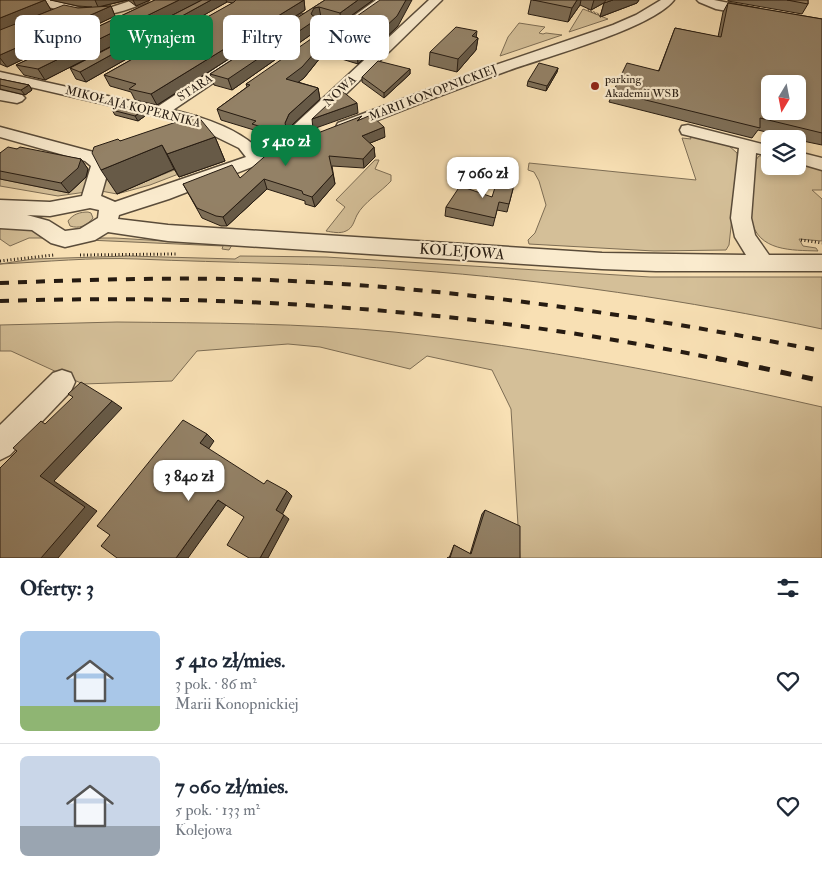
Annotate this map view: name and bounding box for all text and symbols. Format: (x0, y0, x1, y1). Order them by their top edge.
chip: Kupno (15, 15, 100, 60)
chip: Wynajem (110, 15, 213, 60)
chip: Filtry (223, 15, 300, 60)
chip: Nowe (310, 15, 389, 60)
street label: MARII KONOPNICKIEJ (367, 62, 499, 124)
street label: STARA (175, 71, 216, 105)
street label: NOWA (321, 72, 360, 110)
place label: parking Akademii WSB (604, 72, 679, 101)
north arrow (761, 75, 806, 120)
map controls (761, 75, 806, 175)
marker: parking Akademii WSB (589, 80, 601, 92)
street label: MIKOŁAJA KOPERNIKA (64, 83, 203, 131)
pin: 5 410 zł (234, 124, 338, 167)
button: layers (761, 130, 806, 175)
text: 5 410 zł (262, 131, 310, 151)
pin: 7 060 zł (431, 156, 535, 199)
text: 7 060 zł (458, 163, 508, 183)
street label: KOLEJOWA (419, 240, 506, 265)
pin: 3 840 zł (137, 460, 241, 502)
text: 3 840 zł (164, 466, 214, 486)
icon: filters (774, 574, 802, 602)
text: Oferty: 3 (20, 575, 94, 602)
text: 5 410 zł/mies. (175, 647, 285, 674)
icon: home (60, 651, 120, 711)
icon: heart (774, 667, 802, 695)
text: 3 pok. · 86 m² (175, 674, 257, 694)
text: Marii Konopnickiej (175, 694, 299, 714)
text: 7 060 zł/mies. (175, 773, 288, 800)
icon: home (60, 776, 120, 836)
icon: heart (774, 792, 802, 820)
text: 5 pok. · 133 m² (175, 800, 260, 820)
text: Kolejowa (175, 820, 232, 840)

